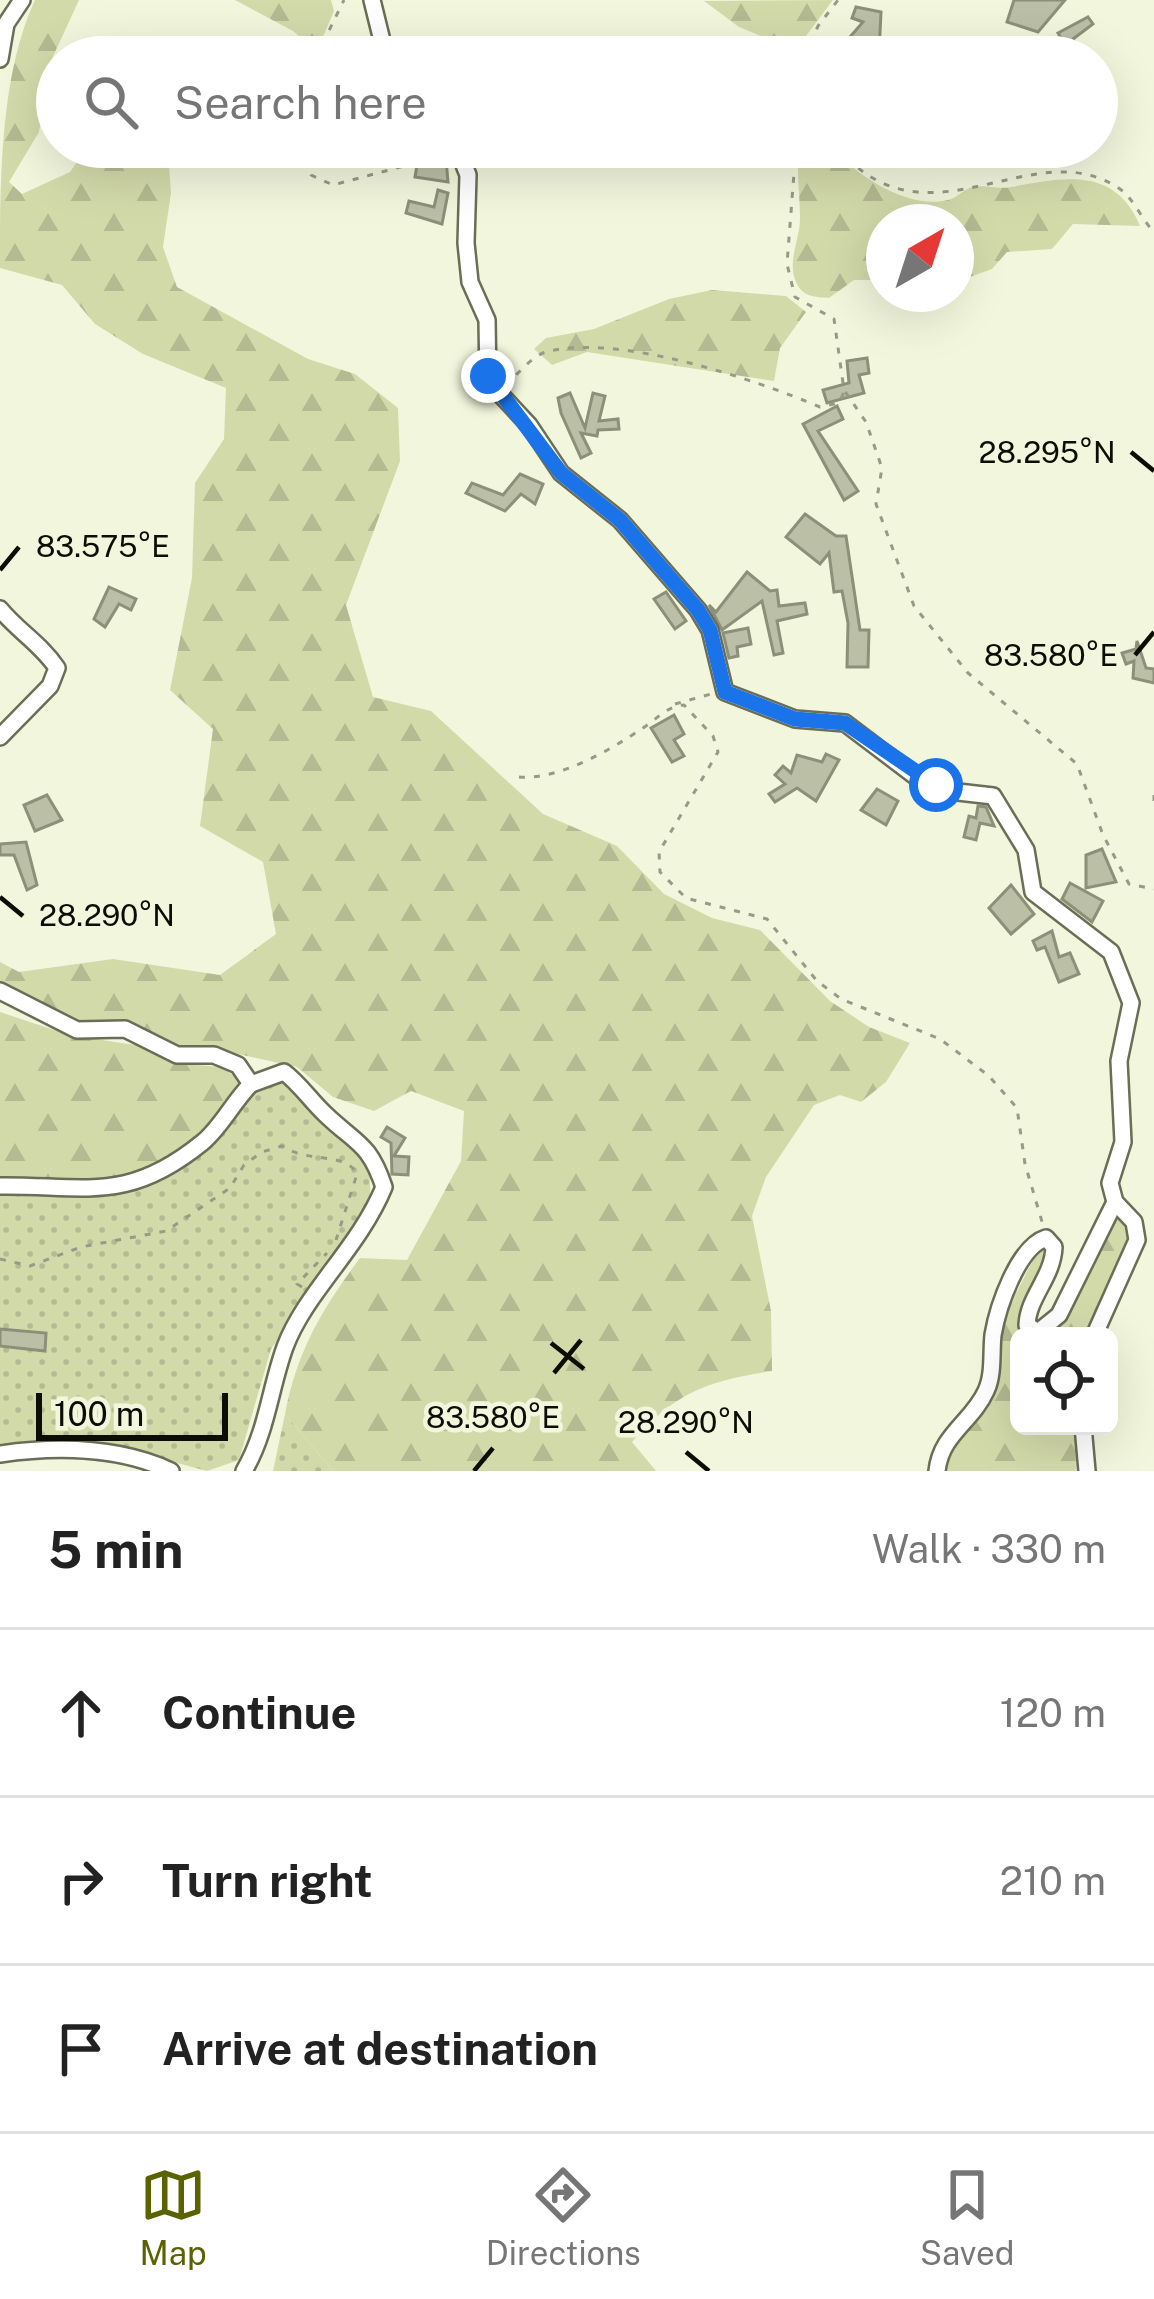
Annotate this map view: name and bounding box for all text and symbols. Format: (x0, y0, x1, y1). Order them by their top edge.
search box (36, 36, 1118, 168)
icon: search (78, 69, 144, 135)
text: Search here (174, 76, 427, 129)
north arrow (866, 204, 974, 312)
route end (461, 349, 515, 403)
text: 28.295°N (979, 434, 1116, 470)
text: 83.575°E (36, 528, 170, 564)
text: 83.580°E (984, 637, 1118, 673)
route start (909, 758, 963, 812)
text: 28.290°N (39, 897, 175, 933)
map controls (1010, 1327, 1118, 1435)
button: locate (1010, 1327, 1118, 1435)
scale bar (36, 1387, 228, 1440)
text: 100 m (54, 1395, 144, 1433)
text: 83.580°E (426, 1399, 560, 1435)
text: 28.290°N (618, 1404, 754, 1440)
text: 5 min (48, 1520, 184, 1579)
text: Walk · 330 m (872, 1526, 1106, 1572)
icon: ahead (48, 1680, 114, 1746)
text: Continue (162, 1686, 356, 1739)
text: 120 m (1000, 1690, 1106, 1736)
icon: right (48, 1848, 114, 1914)
text: Turn right (162, 1854, 373, 1907)
text: 210 m (1000, 1858, 1106, 1904)
icon: arrive (48, 2016, 114, 2082)
text: Arrive at destination (162, 2022, 598, 2075)
tab: Map (140, 2162, 207, 2272)
tab: Directions (486, 2162, 641, 2272)
tab: Saved (920, 2162, 1014, 2272)

